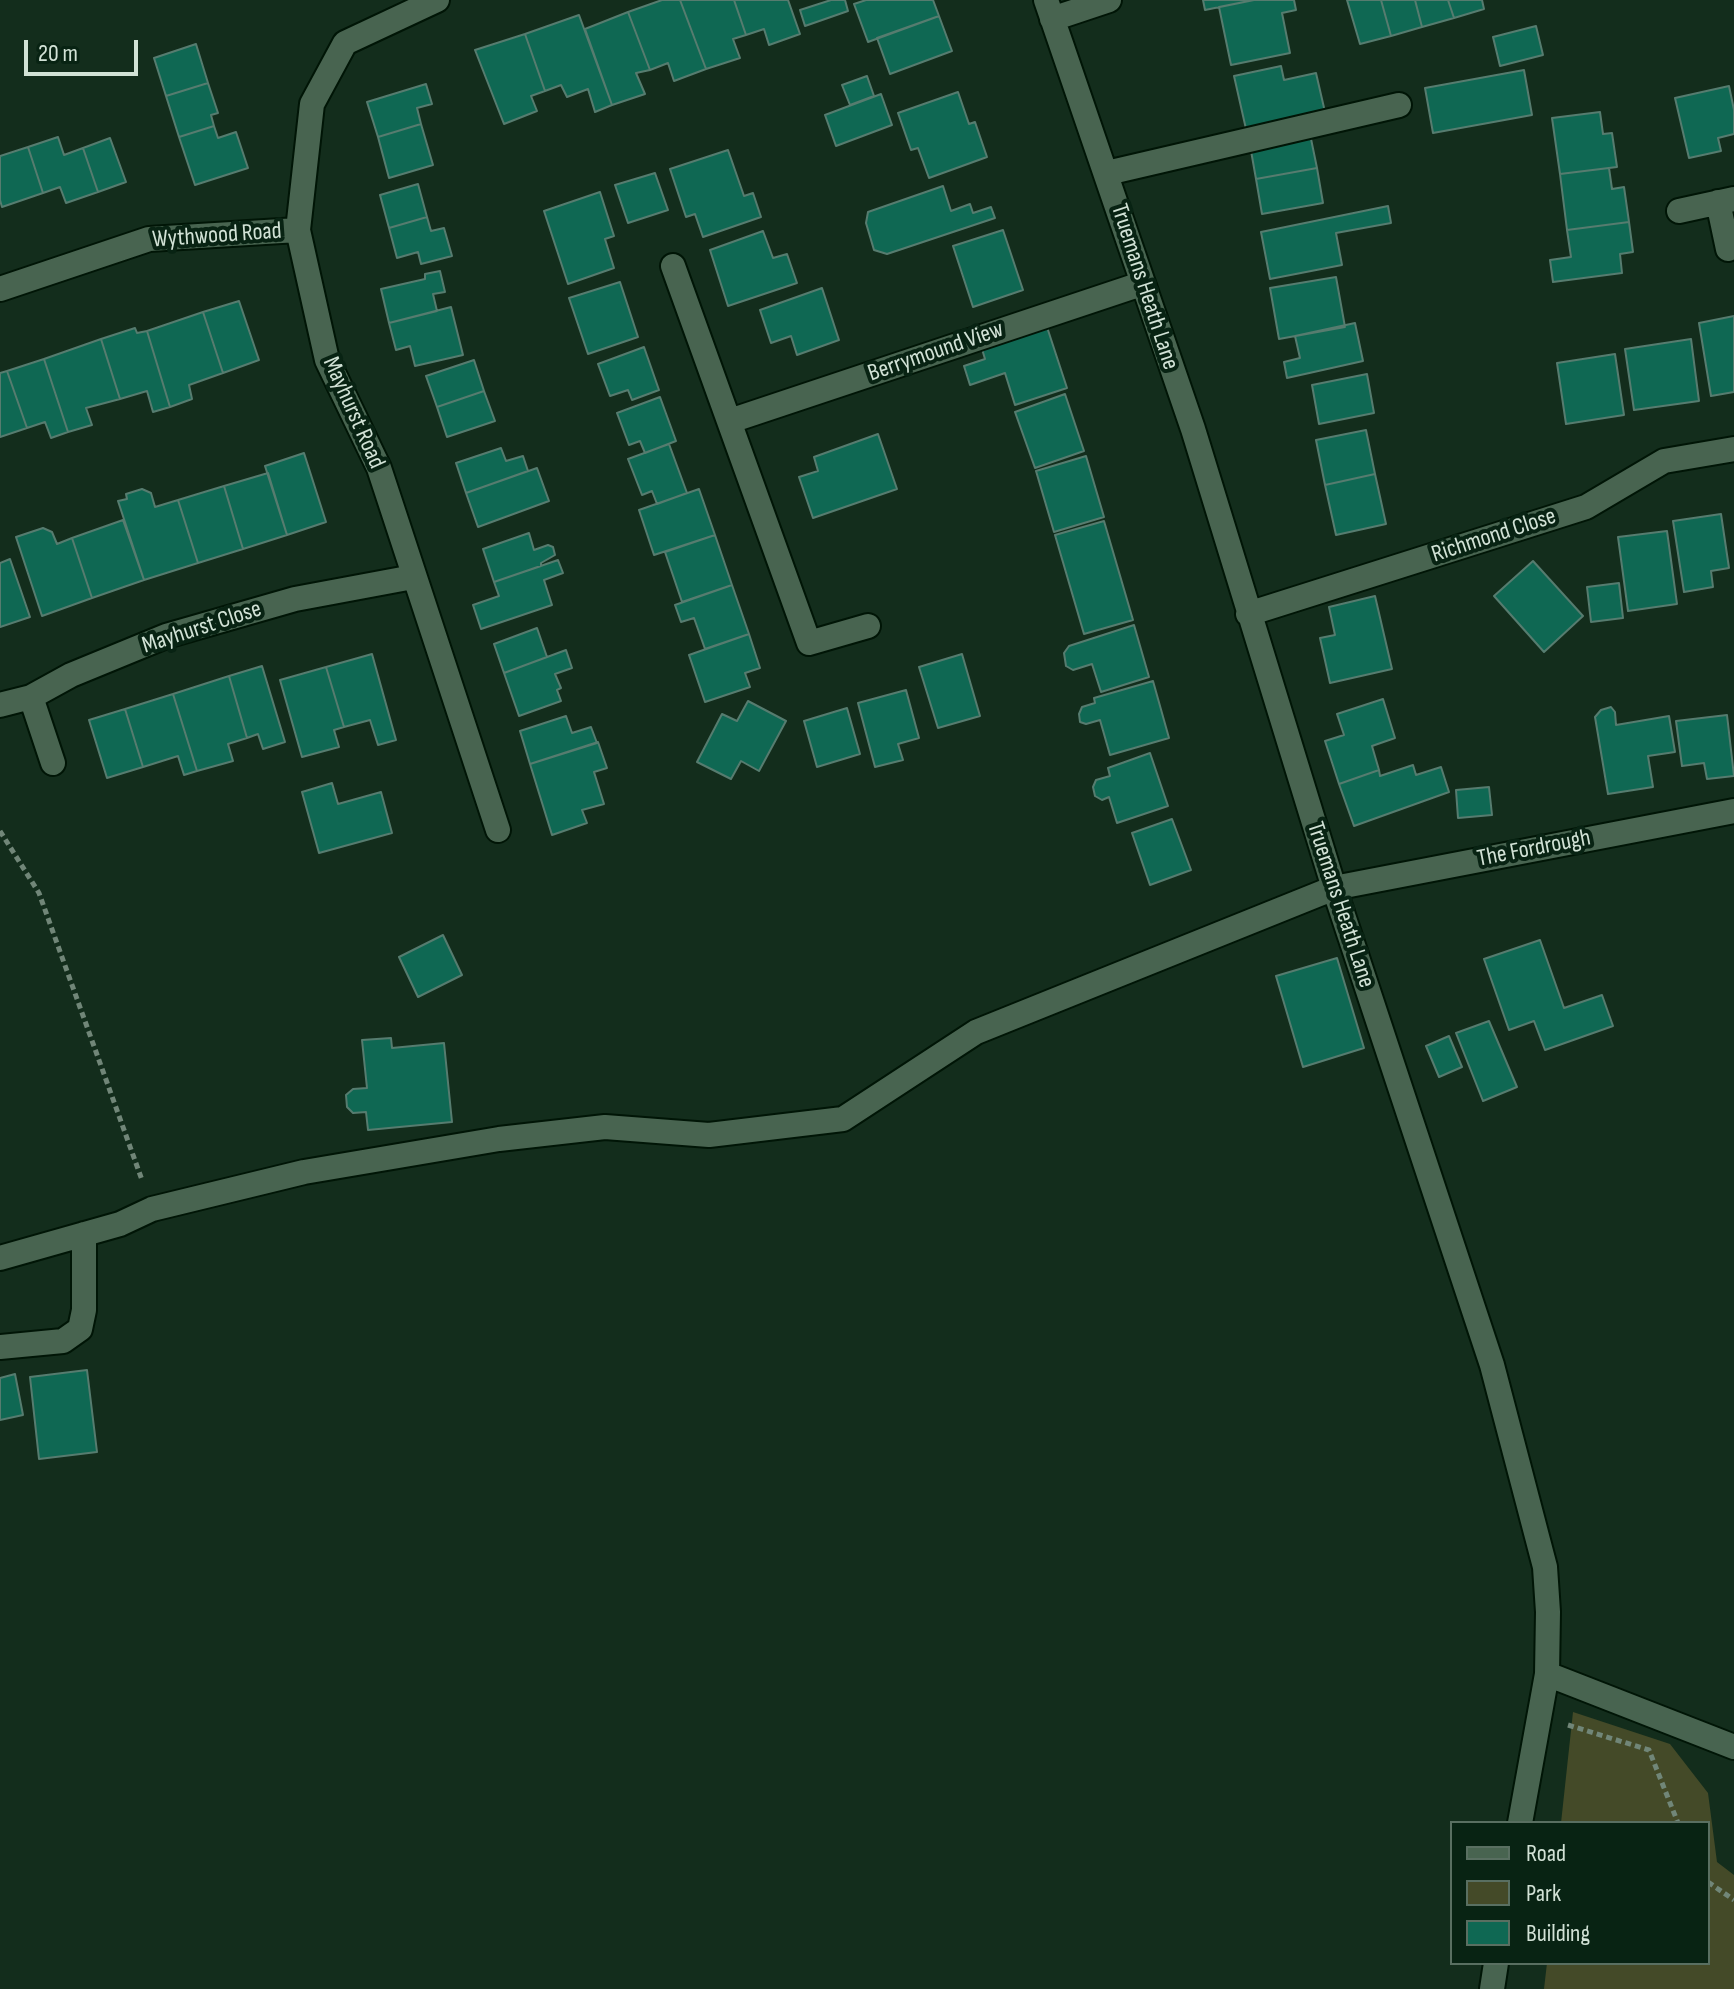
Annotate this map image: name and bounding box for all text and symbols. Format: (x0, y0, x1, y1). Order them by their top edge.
scale bar (28, 24, 142, 74)
text: 20 m (38, 39, 78, 68)
street label: Truemans Heath Lane (1104, 201, 1184, 373)
street label: Wythwood Road (151, 217, 283, 255)
street label: Berrymound View (864, 315, 1008, 389)
street label: Mayhurst Road (316, 353, 390, 473)
street label: Richmond Close (1428, 502, 1560, 570)
street label: Mayhurst Close (139, 595, 265, 661)
street label: Truemans Heath Lane (1300, 819, 1380, 991)
street label: The Fordrough (1475, 824, 1593, 874)
legend (1450, 1821, 1710, 1965)
text: Road (1526, 1839, 1566, 1868)
text: Park (1526, 1879, 1561, 1908)
text: Building (1526, 1919, 1590, 1948)

